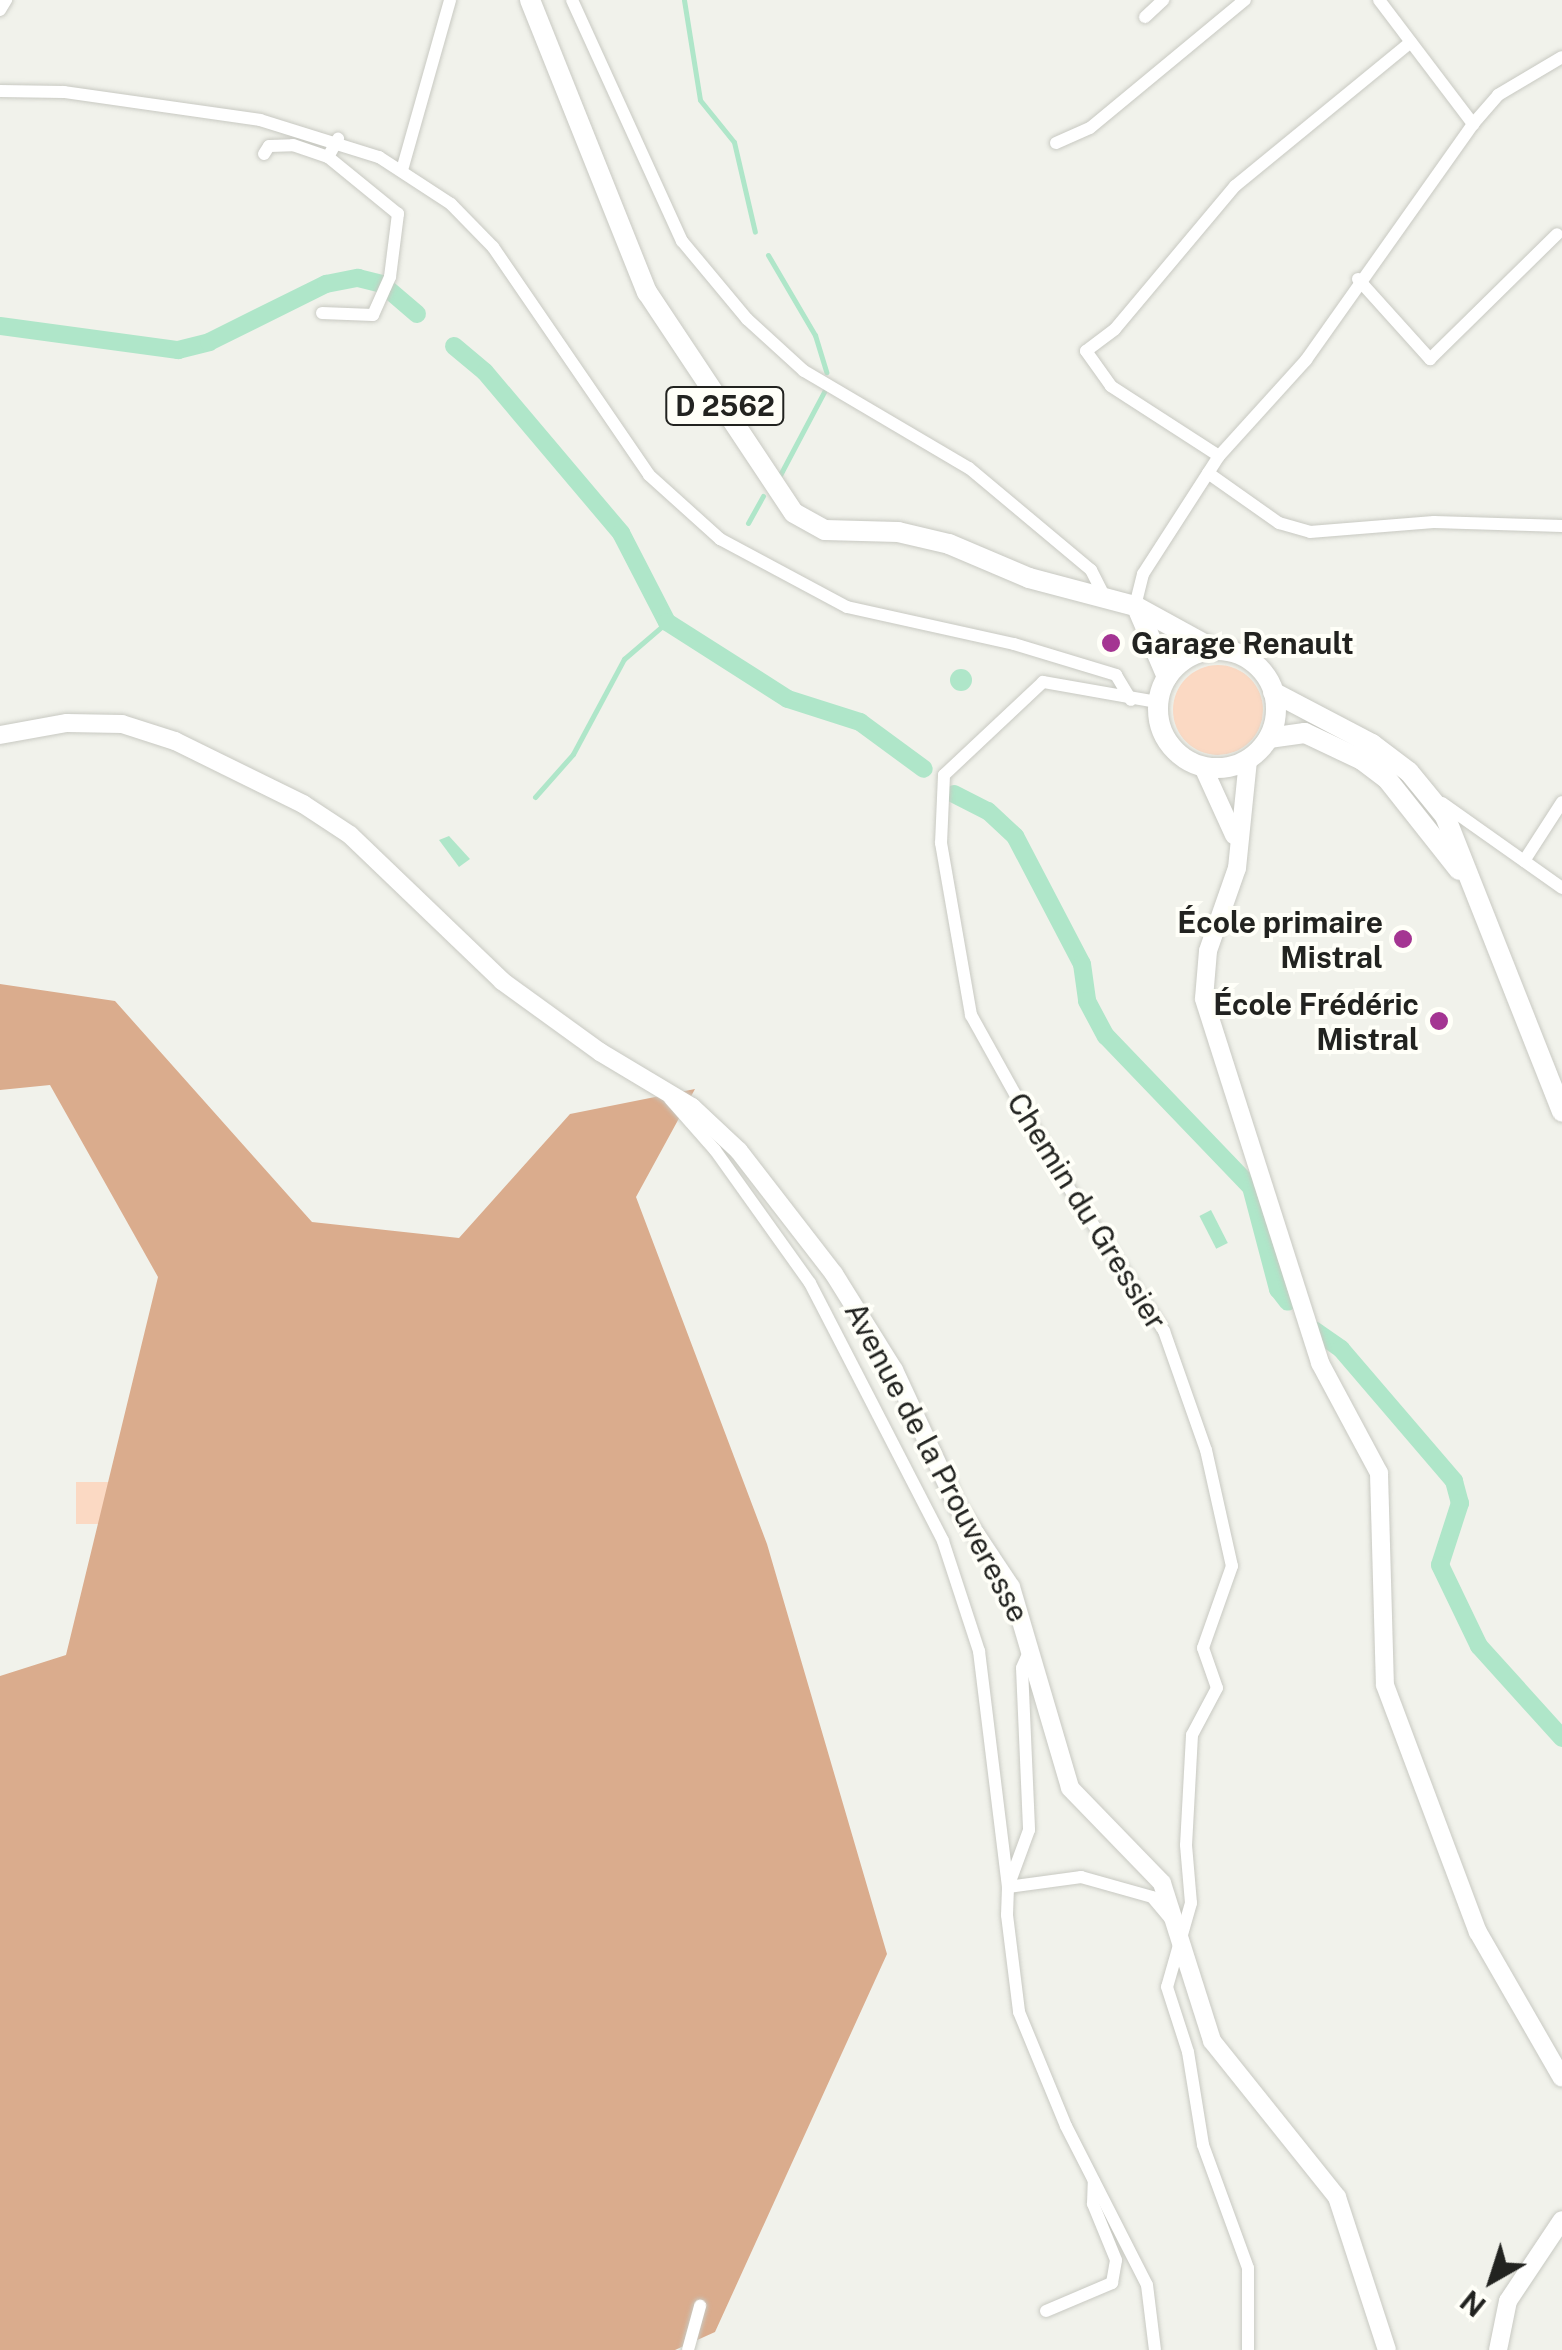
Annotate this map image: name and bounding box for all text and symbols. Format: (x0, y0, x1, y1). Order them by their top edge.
road number: D 2562 (665, 383, 785, 429)
place label: Garage Renault (1131, 625, 1354, 661)
marker: Garage Renault (1100, 632, 1122, 654)
place label: École primaire Mistral (1177, 904, 1383, 974)
marker: École primaire Mistral (1392, 928, 1414, 950)
place label: École Frédéric Mistral (1213, 986, 1419, 1056)
marker: École Frédéric Mistral (1428, 1010, 1450, 1032)
street label: Chemin du Gressier (1000, 1086, 1174, 1336)
street label: Avenue de la Prouveresse (837, 1296, 1037, 1628)
north arrow (1442, 2230, 1542, 2330)
text: N (1454, 2284, 1492, 2323)

